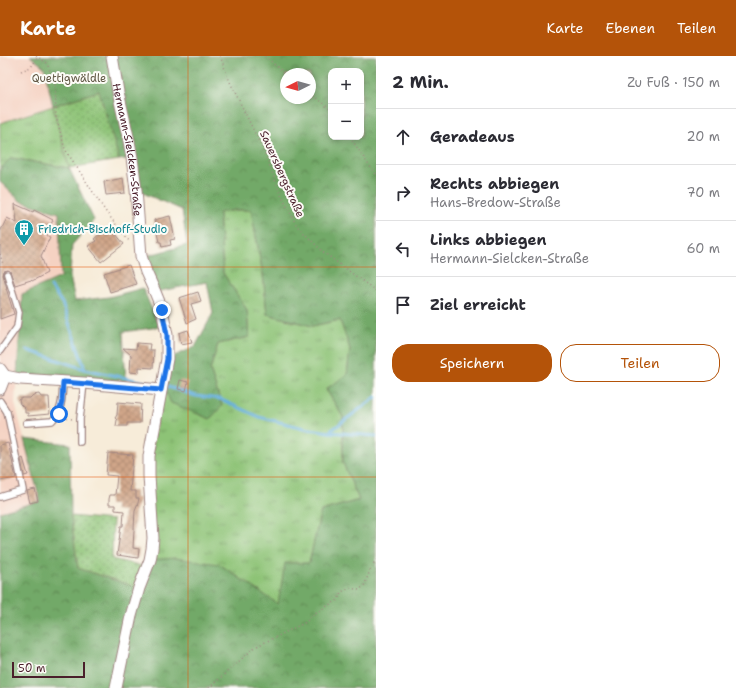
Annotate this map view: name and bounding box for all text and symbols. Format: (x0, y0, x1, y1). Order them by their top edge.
text: Karte (20, 16, 76, 41)
text: Karte (547, 19, 584, 37)
text: Ebenen (606, 19, 655, 37)
text: Teilen (677, 19, 716, 37)
north arrow (280, 68, 316, 104)
map controls (328, 68, 364, 140)
button: + (328, 68, 364, 104)
park label: Quettigwäldle (32, 71, 106, 86)
text: 2 Min. (392, 71, 449, 93)
text: Zu Fuß · 150 m (627, 74, 720, 91)
street label: Hermann-Sielcken-Straße (109, 82, 145, 217)
button: − (328, 104, 364, 140)
icon: ahead (392, 126, 414, 148)
text: Geradeaus (430, 127, 515, 147)
street label: Sauersbergstraße (256, 128, 308, 220)
text: 20 m (687, 128, 720, 145)
text: Rechts abbiegen (430, 174, 559, 194)
icon: right (392, 182, 414, 204)
text: 70 m (686, 184, 720, 201)
text: Hans-Bredow-Straße (430, 194, 561, 211)
building icon: Friedrich-Bischoff-Studio (13, 218, 35, 246)
place label: Friedrich-Bischoff-Studio (38, 222, 167, 237)
text: Links abbiegen (430, 230, 546, 250)
icon: left (392, 238, 414, 260)
text: 60 m (687, 240, 720, 257)
text: Hermann-Sielcken-Straße (430, 250, 589, 267)
icon: arrive (392, 294, 414, 316)
text: Ziel erreicht (430, 295, 526, 315)
route end (153, 301, 171, 319)
button: Speichern (392, 344, 552, 382)
button: Teilen (560, 344, 720, 382)
route start (50, 405, 68, 423)
scale bar (12, 660, 85, 679)
text: 50 m (18, 661, 46, 676)

